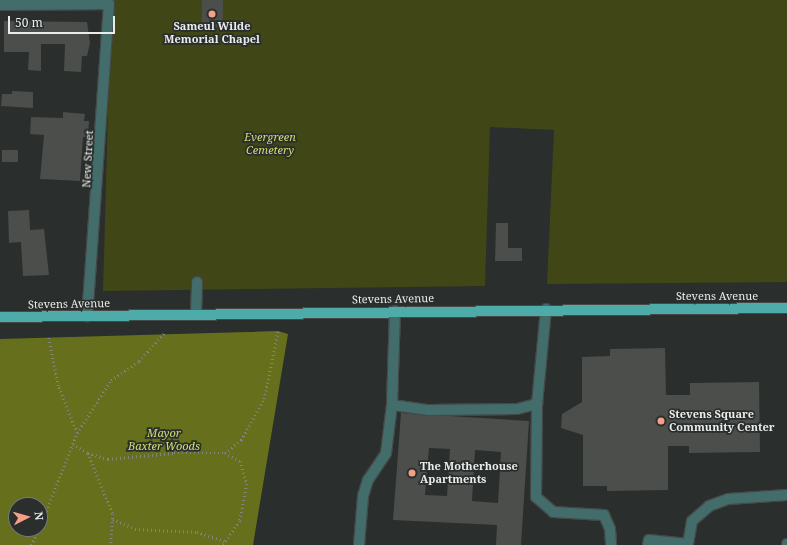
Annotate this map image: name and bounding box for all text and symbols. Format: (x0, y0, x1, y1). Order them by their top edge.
scale bar (10, 8, 117, 34)
marker: Sameul Wilde Memorial Chapel (207, 9, 217, 19)
text: 50 m (15, 14, 43, 31)
place label: Sameul Wilde Memorial Chapel (164, 20, 260, 46)
street label: New Street (80, 130, 96, 188)
park label: Evergreen Cemetery (244, 131, 296, 157)
street label: Stevens Avenue (676, 289, 758, 303)
street label: Stevens Avenue (352, 292, 434, 306)
street label: Stevens Avenue (28, 297, 110, 311)
place label: Stevens Square Community Center (669, 408, 775, 434)
marker: Stevens Square Community Center (656, 416, 666, 426)
park label: Mayor Baxter Woods (128, 427, 200, 453)
place label: The Motherhouse Apartments (420, 460, 518, 486)
marker: The Motherhouse Apartments (407, 468, 417, 478)
north arrow (8, 497, 48, 537)
text: N (32, 511, 47, 521)

